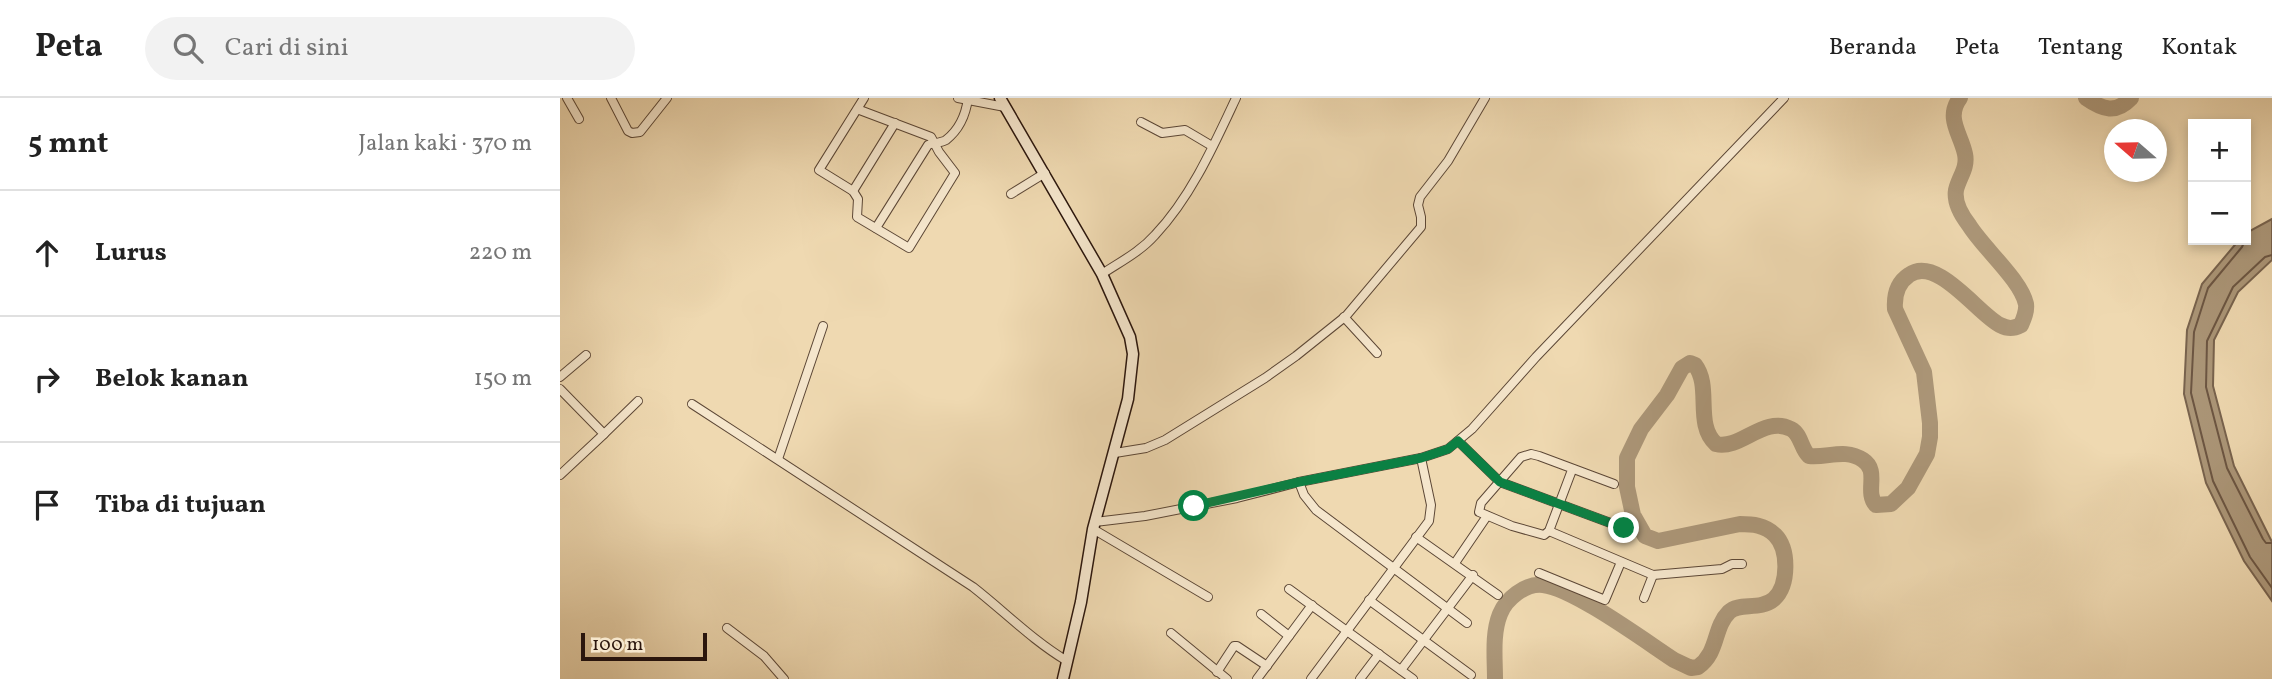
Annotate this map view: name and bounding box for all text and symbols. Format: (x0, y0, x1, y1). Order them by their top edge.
search box (145, 17, 635, 80)
text: Peta (35, 25, 103, 71)
icon: search (169, 29, 207, 67)
text: Cari di sini (225, 30, 349, 66)
text: Beranda (1829, 31, 1917, 65)
text: Peta (1955, 31, 2000, 65)
text: Tentang (2038, 31, 2123, 65)
text: Kontak (2161, 31, 2237, 65)
north arrow (2104, 119, 2167, 182)
map controls (2188, 119, 2251, 245)
button: + (2188, 119, 2251, 182)
text: 5 mnt (28, 123, 108, 165)
text: Jalan kaki · 370 m (358, 128, 532, 160)
button: − (2188, 182, 2251, 245)
icon: ahead (28, 234, 66, 272)
text: Lurus (95, 235, 167, 271)
text: 220 m (469, 237, 532, 269)
icon: right (28, 360, 66, 398)
text: Belok kanan (95, 361, 249, 397)
text: 150 m (474, 363, 532, 395)
icon: arrive (28, 486, 66, 524)
text: Tiba di tujuan (95, 487, 266, 523)
route start (1178, 490, 1209, 521)
route end (1608, 512, 1639, 543)
scale bar (581, 630, 707, 662)
text: 100 m (592, 632, 643, 658)

